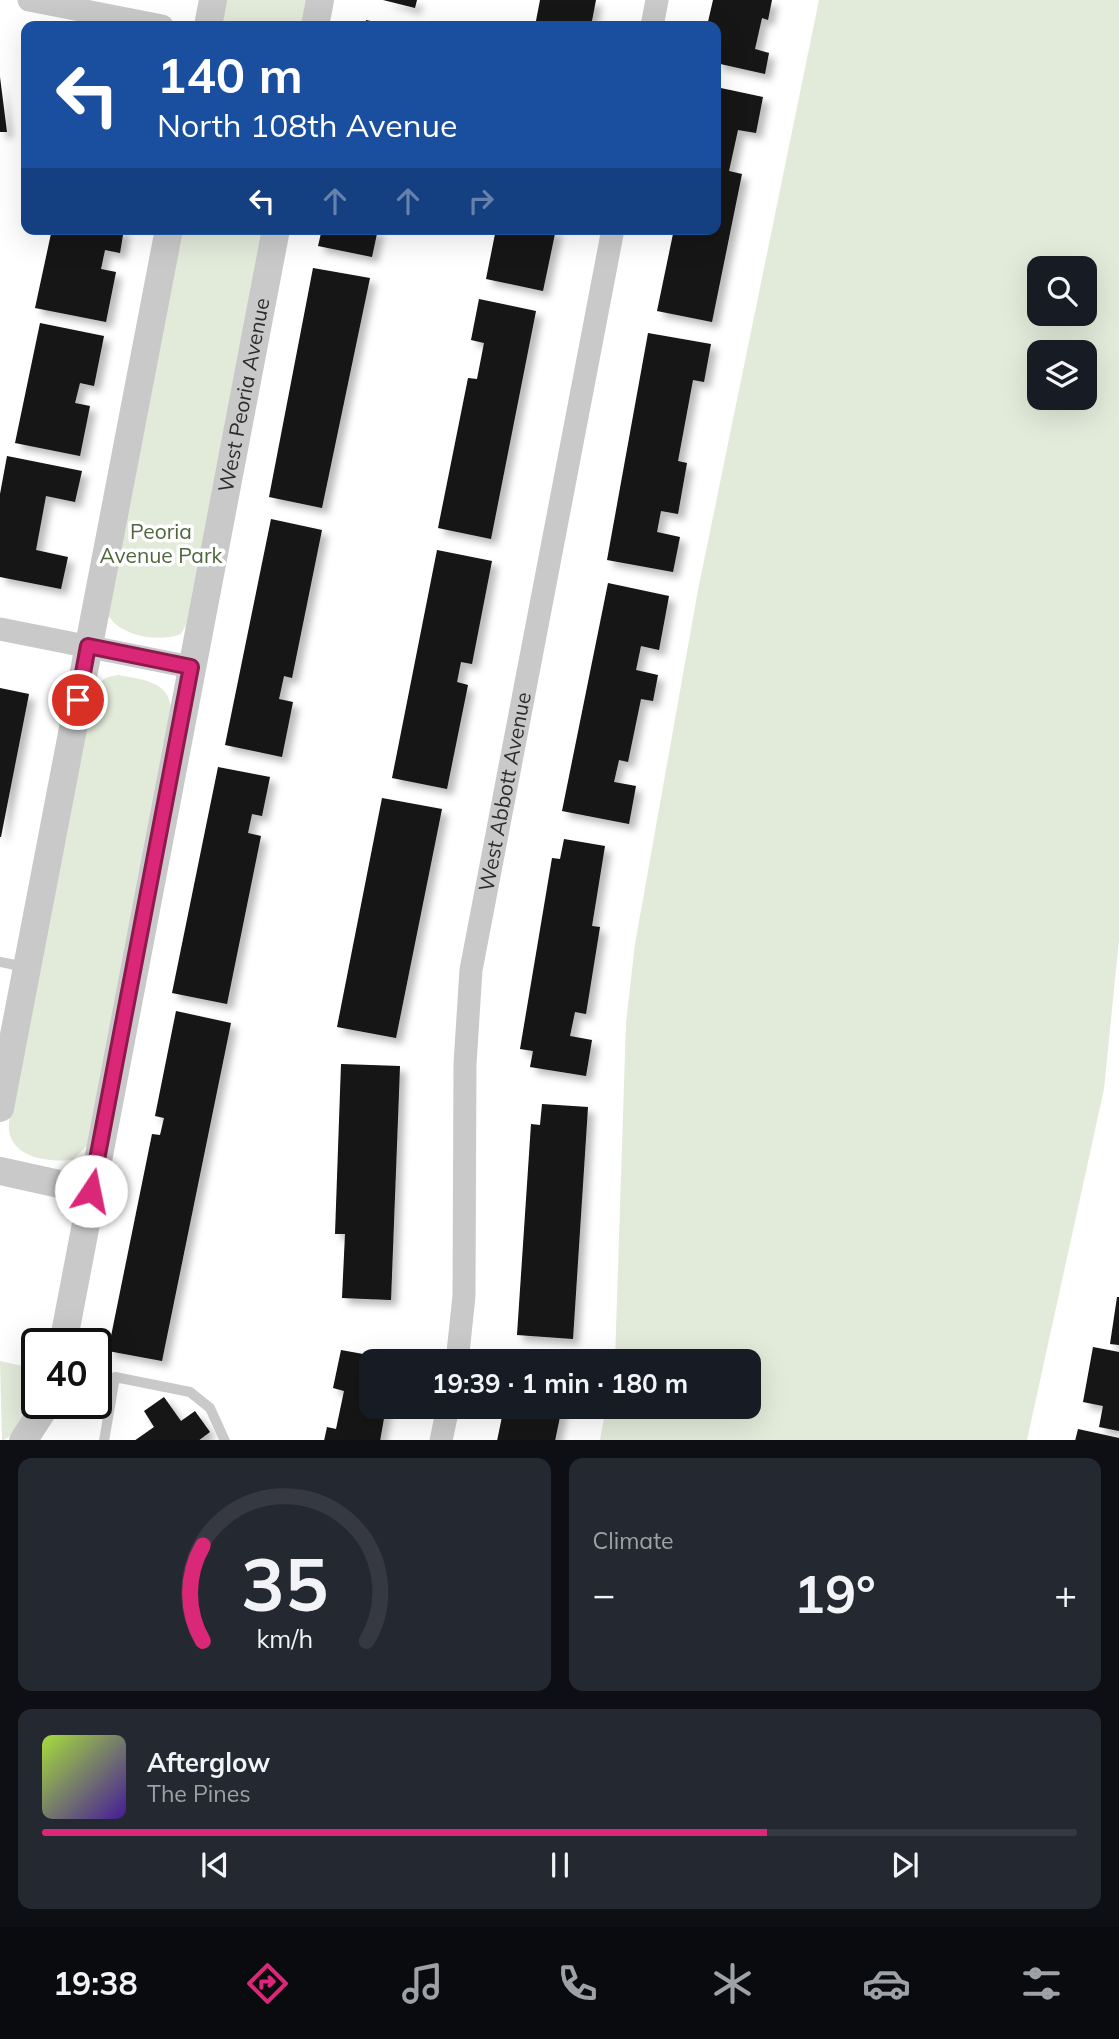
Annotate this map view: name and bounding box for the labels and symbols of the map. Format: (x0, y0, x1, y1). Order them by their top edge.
street label: West Peoria Avenue (212, 296, 275, 494)
park label: Peoria Avenue Park (100, 518, 223, 568)
pin (48, 670, 108, 730)
street label: West Abbott Avenue (472, 690, 536, 893)
position arrow (54, 1154, 128, 1228)
speed limit sign: 40 (21, 1328, 112, 1419)

